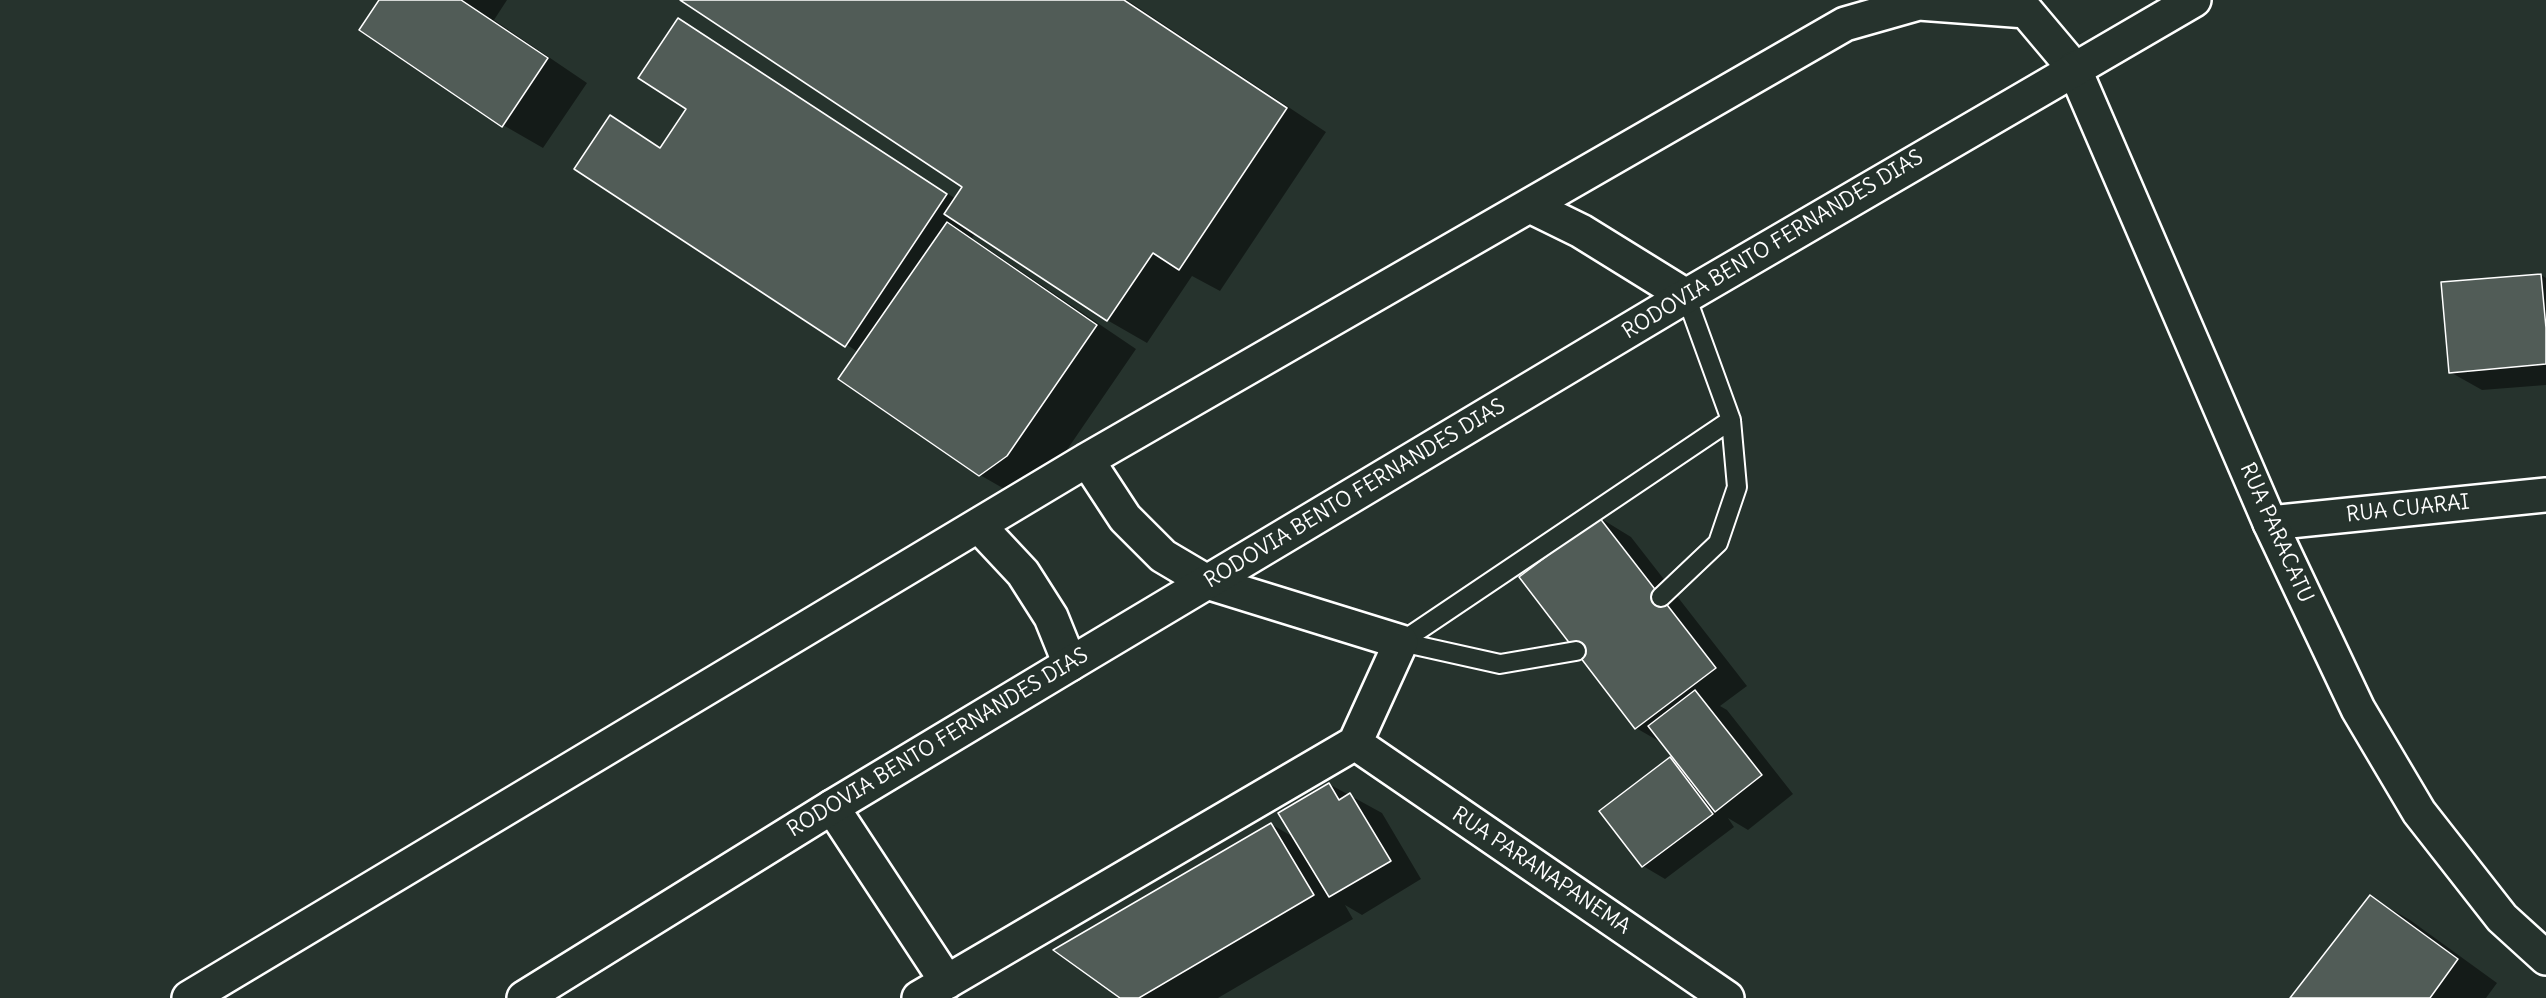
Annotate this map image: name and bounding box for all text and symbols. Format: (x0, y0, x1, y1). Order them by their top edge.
street label: RODOVIA BENTO FERNANDES DIAS (1618, 145, 1928, 345)
street label: RODOVIA BENTO FERNANDES DIAS (1200, 394, 1510, 594)
street label: RUA PARACATU (2234, 459, 2318, 607)
street label: RUA CUARAI (2345, 490, 2471, 528)
street label: RODOVIA BENTO FERNANDES DIAS (783, 643, 1093, 843)
street label: RUA PARANAPANEMA (1447, 802, 1635, 940)

